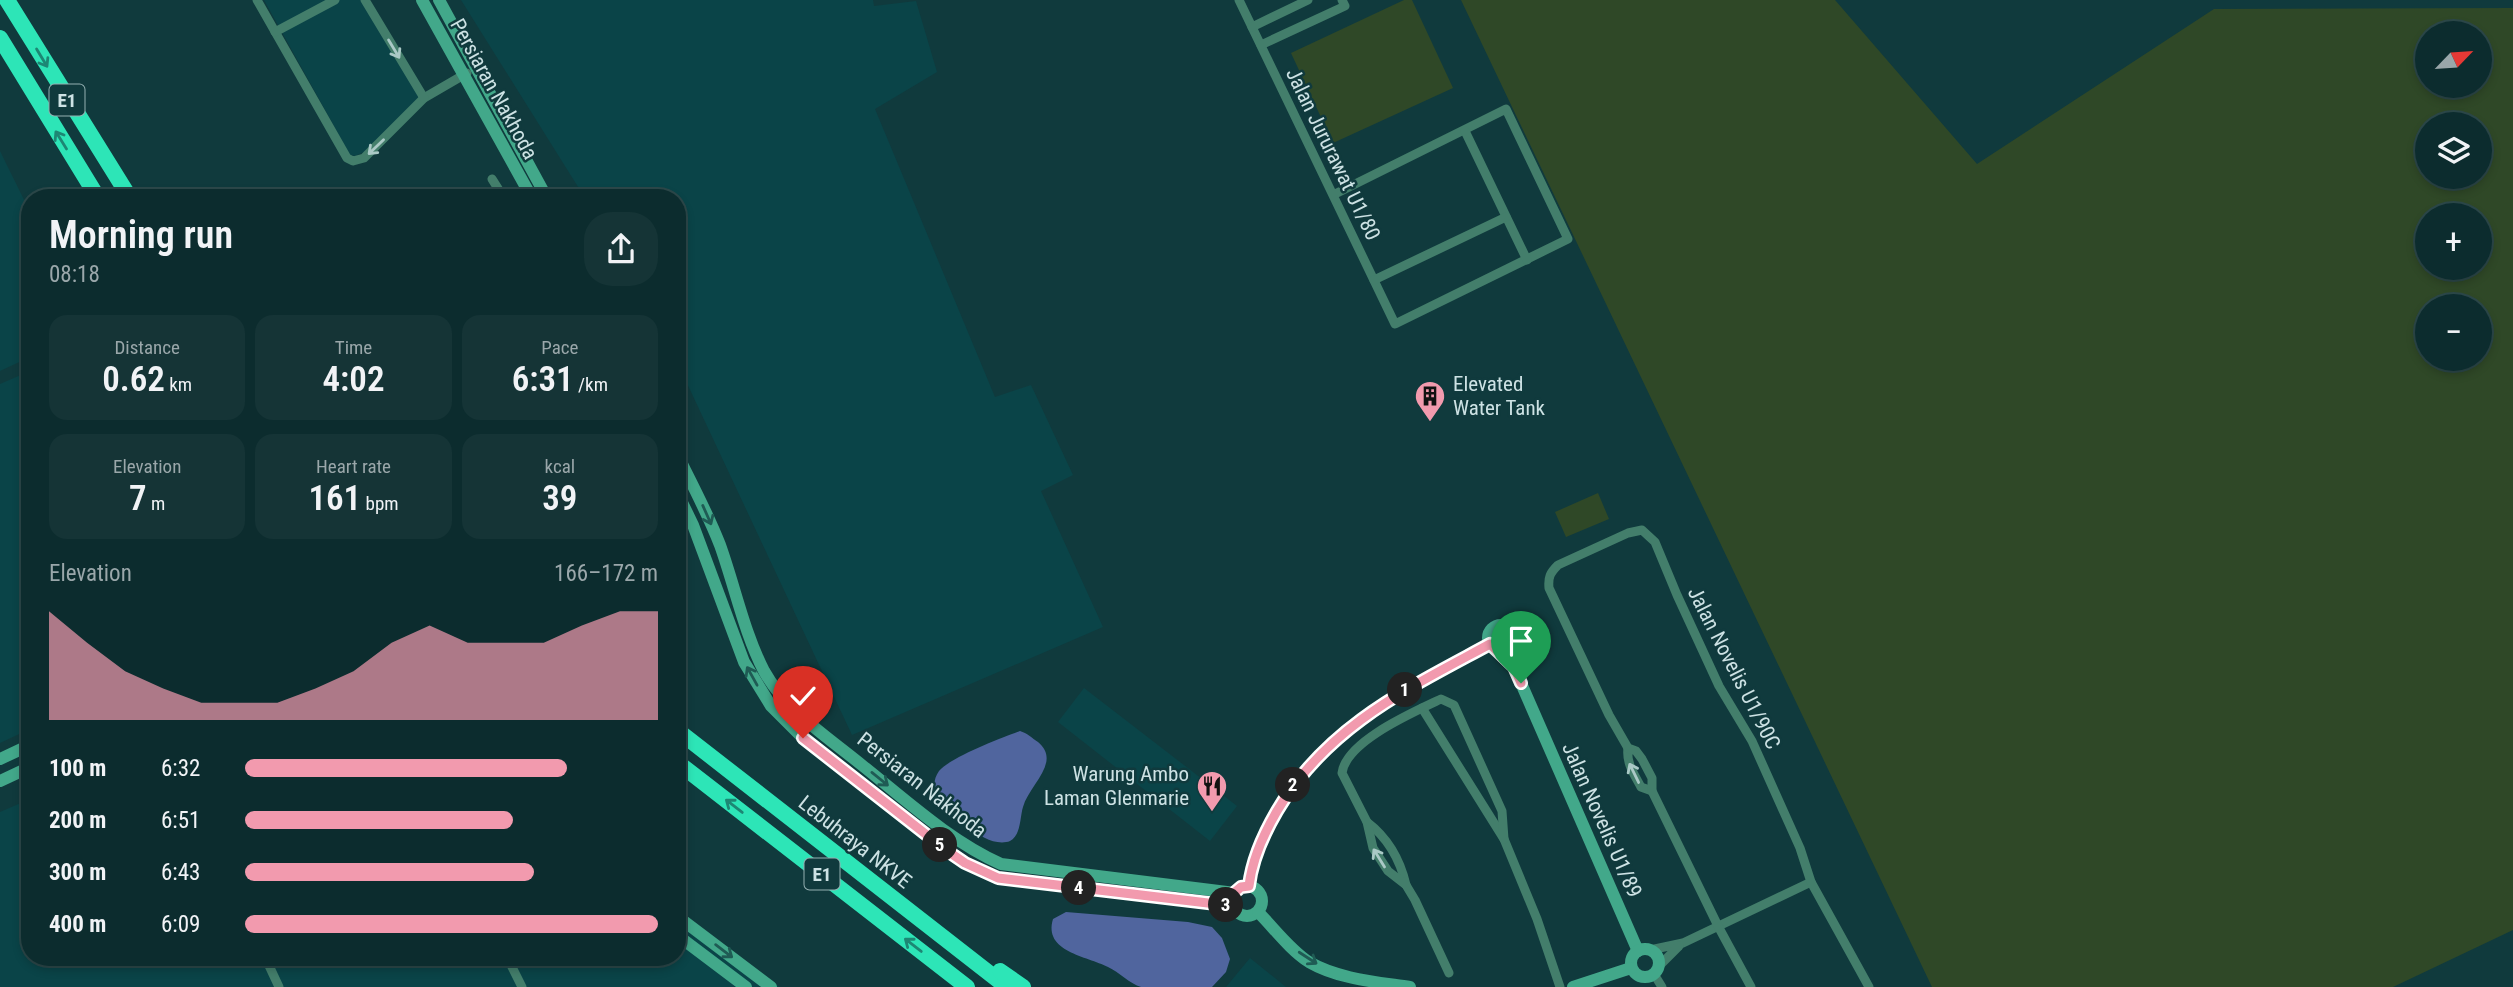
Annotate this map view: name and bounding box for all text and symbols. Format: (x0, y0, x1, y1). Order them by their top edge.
street label: Persiaran Nakhoda (445, 15, 543, 163)
north arrow (2415, 21, 2492, 98)
map controls (2415, 21, 2492, 371)
one-way arrow (388, 39, 402, 59)
one-way arrow (36, 48, 50, 68)
street label: Jalan Jururawat U1/80 (1281, 64, 1385, 244)
road number: E1 (50, 85, 84, 116)
button: layers (2415, 112, 2492, 189)
one-way arrow (54, 131, 68, 151)
one-way arrow (368, 138, 385, 155)
button: + (2415, 203, 2492, 280)
button: share (584, 212, 658, 286)
text: Morning run (49, 213, 233, 257)
text: 08:18 (49, 261, 100, 288)
button: − (2415, 294, 2492, 371)
text: Distance (114, 336, 180, 359)
text: Time (335, 336, 372, 359)
text: Pace (541, 336, 578, 359)
text: 0.62 (102, 359, 165, 400)
text: 4:02 (322, 359, 385, 400)
text: 6:31 (512, 359, 574, 400)
place label: Elevated Water Tank (1453, 372, 1546, 420)
text: km (165, 373, 192, 396)
text: /km (574, 373, 608, 396)
building icon: Elevated Water Tank (1413, 379, 1447, 423)
text: Elevation (113, 455, 181, 478)
text: Heart rate (316, 455, 391, 478)
text: kcal (545, 455, 575, 478)
text: 7 (129, 478, 147, 519)
text: 161 (308, 478, 361, 519)
text: 39 (542, 478, 577, 519)
text: m (147, 492, 165, 515)
text: bpm (361, 492, 399, 515)
one-way arrow (701, 504, 714, 526)
text: Elevation (49, 560, 132, 587)
text: 166–172 m (554, 560, 658, 587)
street label: Jalan Novelis U1/90C (1683, 583, 1785, 753)
pin (1491, 611, 1551, 683)
icon: arrive (1502, 622, 1540, 660)
one-way arrow (745, 666, 758, 687)
pin (773, 666, 833, 738)
pin: 1 (1388, 672, 1422, 708)
icon: check (784, 677, 822, 715)
text: 1 (1400, 678, 1409, 701)
street label: Persiaran Nakhoda (853, 727, 991, 843)
street label: Jalan Novelis U1/89 (1557, 739, 1647, 901)
text: 100 m (49, 755, 106, 782)
text: 6:32 (161, 755, 200, 782)
place label: Warung Ambo Laman Glenmarie (1044, 762, 1189, 810)
one-way arrow (1627, 763, 1640, 784)
pin: 2 (1276, 768, 1310, 802)
restaurant icon: Warung Ambo Laman Glenmarie (1195, 769, 1229, 813)
one-way arrow (870, 771, 888, 787)
text: 2 (1288, 773, 1297, 796)
street label: Lebuhraya NKVE (794, 791, 916, 893)
one-way arrow (725, 798, 743, 813)
text: 200 m (49, 807, 106, 834)
text: 6:51 (161, 807, 200, 834)
pin: 5 (922, 828, 958, 862)
text: 5 (935, 833, 944, 856)
one-way arrow (1371, 848, 1385, 868)
text: 300 m (49, 859, 106, 886)
text: 6:43 (161, 859, 200, 886)
road number: E1 (804, 859, 840, 890)
pin: 4 (1062, 870, 1096, 906)
text: 4 (1074, 876, 1083, 899)
pin: 3 (1208, 888, 1244, 922)
text: 3 (1221, 893, 1230, 916)
text: 400 m (49, 911, 106, 938)
text: 6:09 (161, 911, 200, 938)
one-way arrow (905, 938, 923, 953)
one-way arrow (714, 944, 733, 959)
one-way arrow (1297, 952, 1317, 966)

